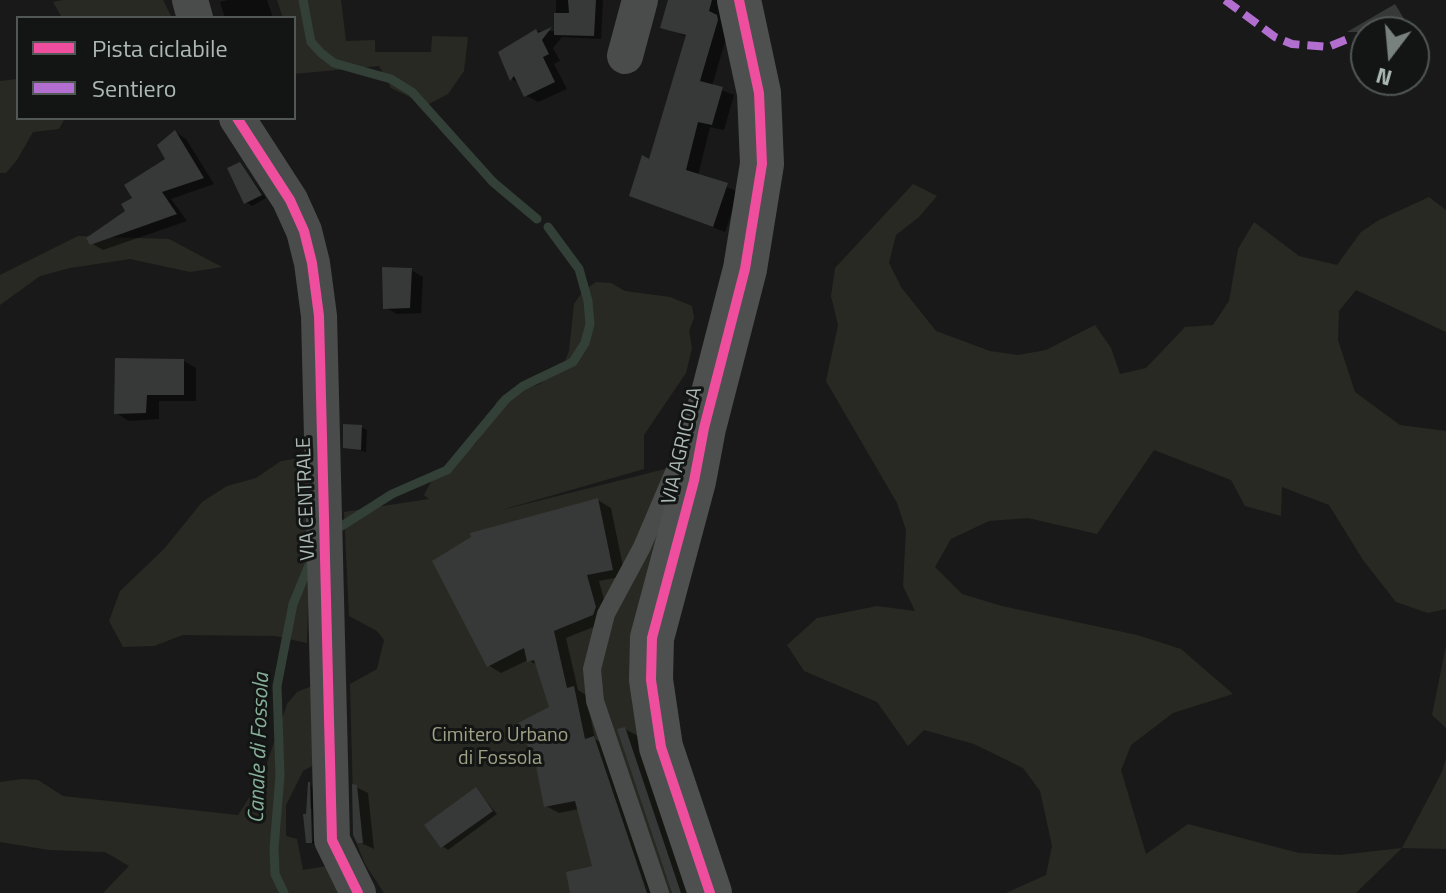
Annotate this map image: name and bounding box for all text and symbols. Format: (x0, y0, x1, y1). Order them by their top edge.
legend (16, 16, 296, 120)
north arrow (1350, 16, 1430, 96)
text: Pista ciclabile (92, 30, 228, 66)
text: N (1372, 59, 1396, 96)
text: Sentiero (92, 70, 176, 106)
street label: VIA AGRICOLA (658, 385, 708, 507)
street label: VIA CENTRALE (293, 437, 321, 561)
water label: Canale di Fossola (244, 672, 276, 824)
park label: Cimitero Urbano di Fossola (432, 724, 568, 771)

